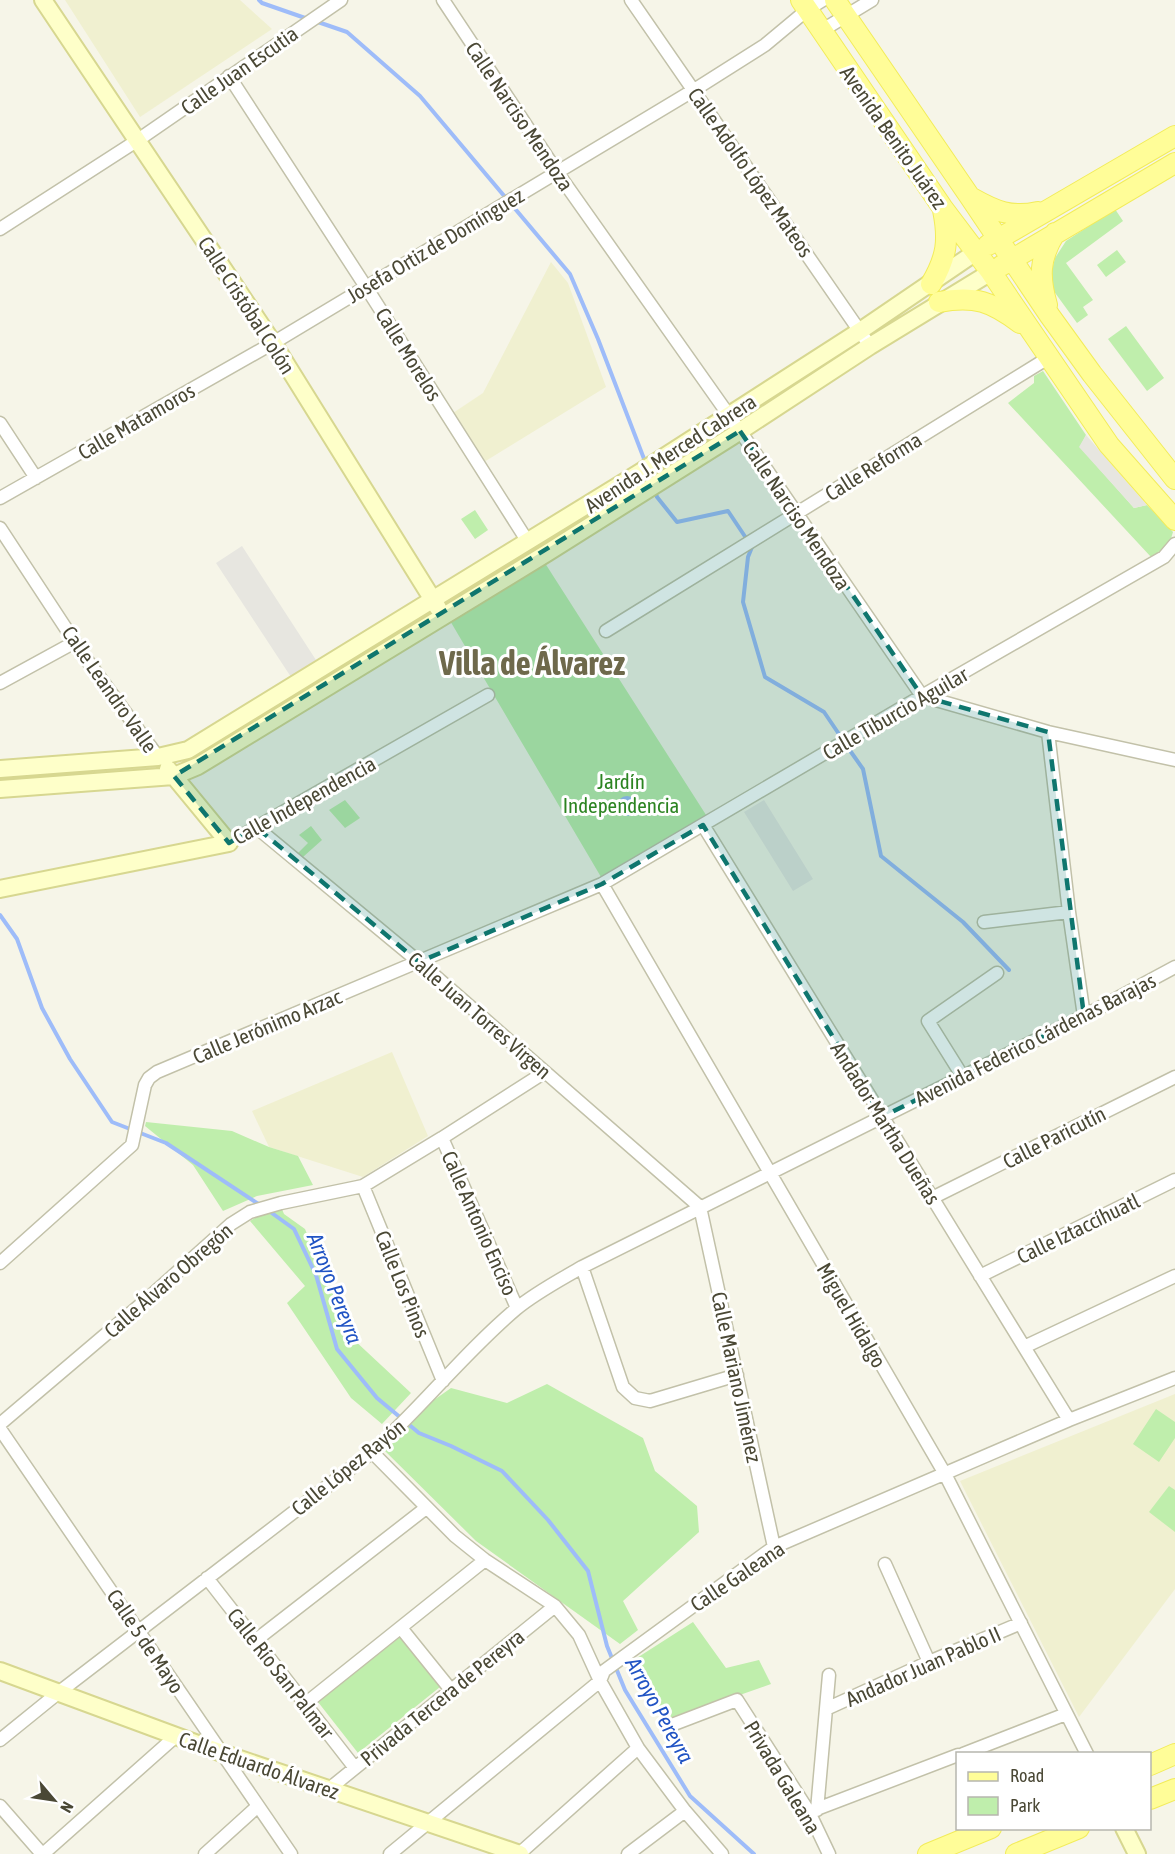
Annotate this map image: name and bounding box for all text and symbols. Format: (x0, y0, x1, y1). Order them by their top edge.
street label: Calle Juan Escutia (176, 21, 302, 119)
street label: Calle Narciso Mendoza (461, 37, 579, 195)
street label: Avenida Benito Juárez (836, 61, 953, 213)
street label: Calle Adolfo López Mateos (684, 83, 818, 261)
street label: Josefa Ortiz de Domínguez (342, 182, 528, 307)
street label: Calle Cristóbal Colón (194, 232, 300, 378)
street label: Calle Morelos (371, 303, 447, 405)
street label: Calle Matamoros (73, 378, 199, 464)
street label: Avenida J. Merced Cabrera (580, 389, 760, 517)
street label: Calle Reforma (820, 427, 926, 505)
street label: Calle Narciso Mendoza (738, 436, 856, 594)
street label: Calle Leandro Valle (57, 621, 163, 757)
district label: Villa de Álvarez (438, 644, 625, 682)
street label: Calle Tiburcio Aguilar (818, 661, 973, 764)
street label: Calle Independencia (229, 751, 379, 849)
park label: Jardín Independencia (563, 769, 679, 817)
street label: Calle Juan Torres Virgen (404, 946, 556, 1084)
street label: Avenida Federico Cárdenas Barajas (911, 968, 1159, 1110)
street label: Calle Jerónimo Arzac (189, 984, 345, 1068)
street label: Andador Martha Dueñas (826, 1038, 946, 1208)
street label: Calle Paricutín (999, 1101, 1109, 1173)
street label: Calle Antonio Enciso (437, 1147, 523, 1299)
street label: Calle Iztaccíhuatl (1013, 1188, 1144, 1268)
street label: Calle Álvaro Obregón (99, 1218, 237, 1342)
street label: Calle Los Pinos (371, 1227, 435, 1341)
water label: Arroyo Pereyra (302, 1228, 368, 1347)
street label: Miguel Hidalgo (812, 1259, 892, 1371)
street label: Calle Mariano Jiménez (707, 1290, 767, 1465)
street label: Calle López Rayón (286, 1414, 410, 1520)
street label: Calle Galeana (686, 1536, 788, 1616)
street label: Calle 5 de Mayo (103, 1585, 189, 1697)
street label: Calle Río San Palmar (223, 1603, 340, 1743)
street label: Andador Juan Pablo II (842, 1621, 1004, 1711)
street label: Privada Tercera de Pereyra (355, 1624, 529, 1770)
water label: Arroyo Pereyra (620, 1652, 700, 1767)
street label: Privada Galeana (740, 1716, 826, 1838)
street label: Calle Eduardo Álvarez (176, 1726, 342, 1804)
legend (956, 1752, 1151, 1830)
text: Road (1010, 1765, 1044, 1786)
north arrow (24, 1770, 84, 1830)
text: Park (1010, 1795, 1040, 1816)
text: N (57, 1799, 77, 1816)

